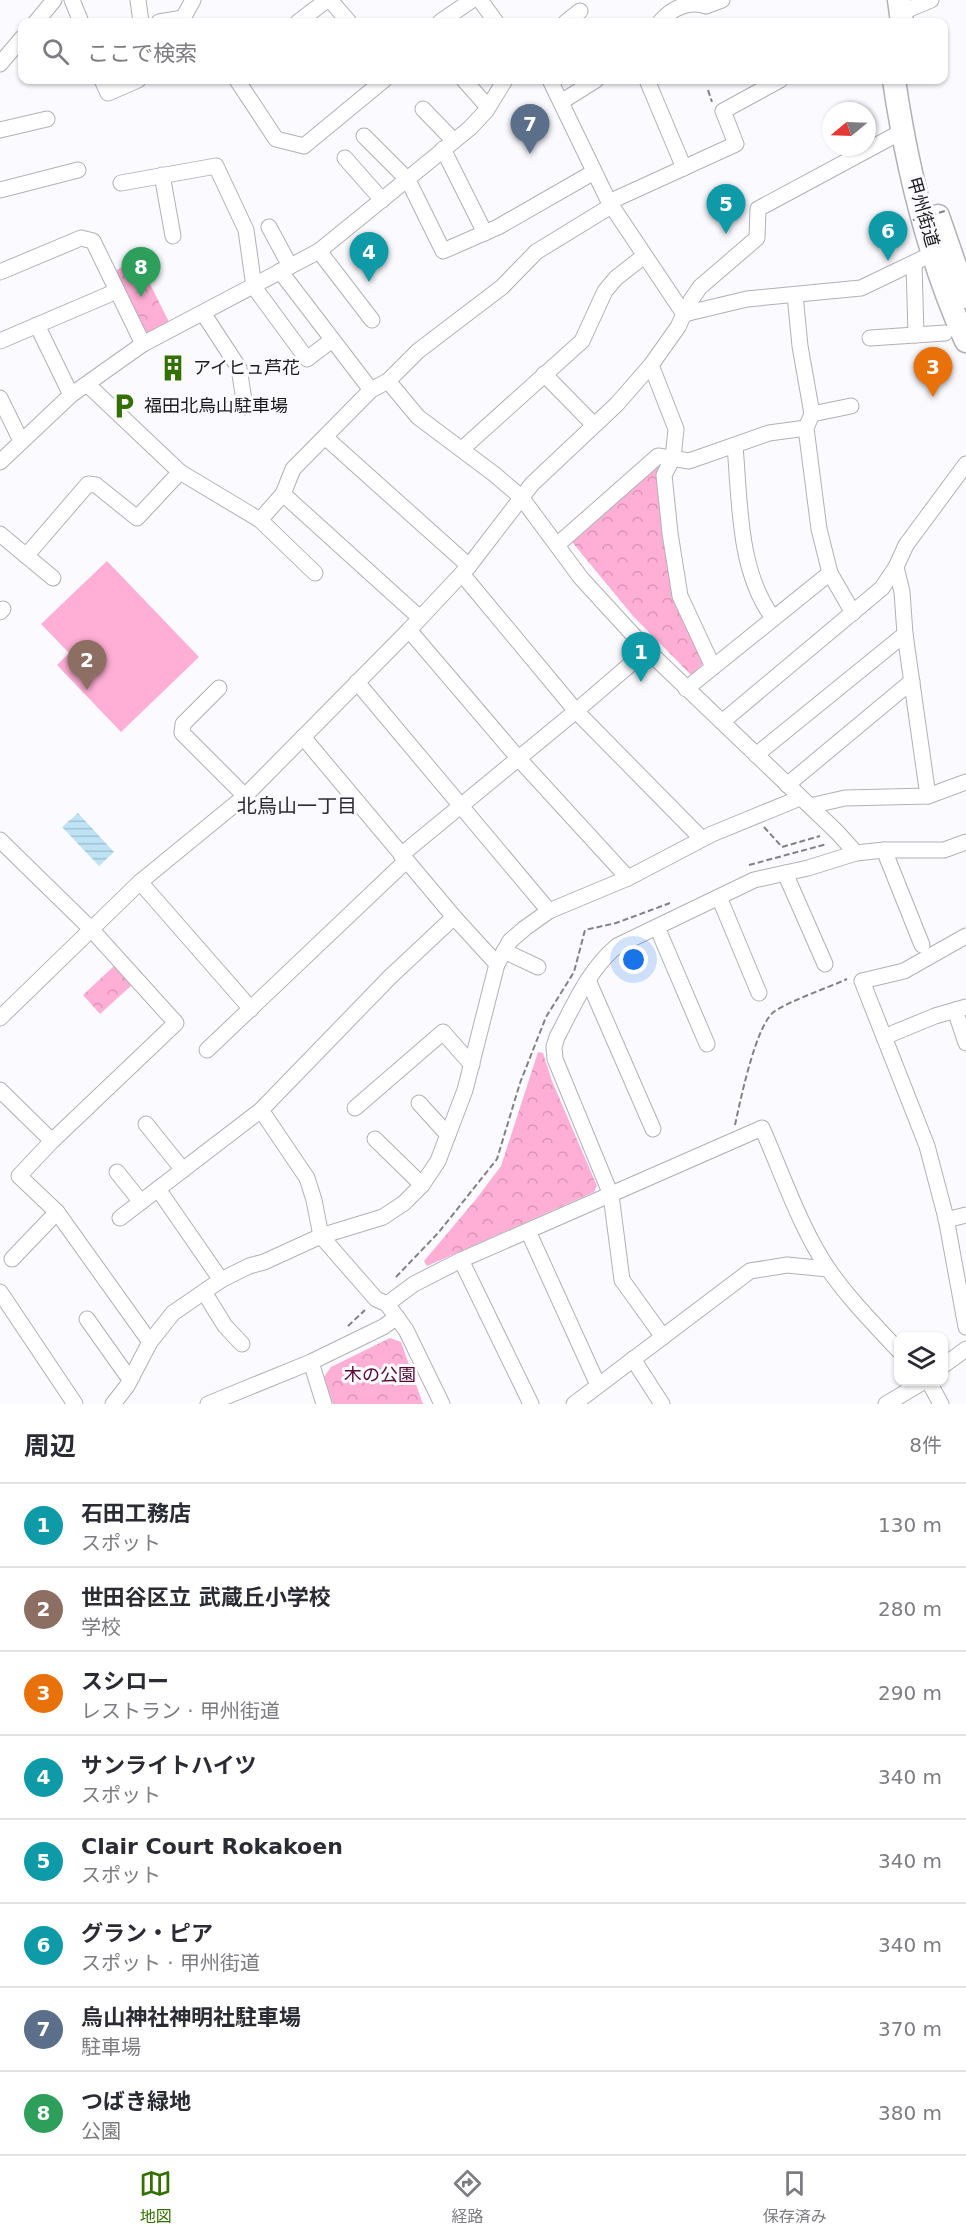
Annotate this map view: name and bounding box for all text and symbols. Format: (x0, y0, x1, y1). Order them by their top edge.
search box (18, 18, 948, 84)
icon: search (39, 35, 72, 68)
text: ここで検索 (87, 41, 197, 66)
north arrow (822, 102, 876, 156)
pin: 7 (510, 104, 550, 154)
street label: 甲州街道 (903, 174, 943, 249)
pin: 5 (706, 184, 746, 234)
pin: 6 (868, 212, 908, 261)
pin: 4 (350, 232, 388, 282)
pin: 8 (122, 248, 160, 297)
pin: 3 (914, 348, 952, 397)
building icon: アイヒュ芦花 (158, 353, 188, 383)
place label: アイヒュ芦花 (193, 357, 300, 378)
parking icon: 福田北烏山駐車場 (109, 391, 139, 421)
place label: 福田北烏山駐車場 (144, 395, 288, 416)
pin: 1 (622, 632, 660, 682)
pin: 2 (68, 640, 106, 690)
district label: 北烏山一丁目 (237, 794, 357, 818)
your location (619, 945, 648, 974)
map controls (894, 1332, 948, 1386)
button: layers (894, 1332, 948, 1386)
park label: 木の公園 (344, 1364, 416, 1385)
text: 周辺 (24, 1431, 76, 1461)
text: 8件 (909, 1433, 942, 1457)
text: 石田工務店 (81, 1501, 191, 1526)
text: 1 (37, 1513, 50, 1537)
text: 130 m (878, 1513, 942, 1537)
text: スポット (81, 1531, 161, 1555)
text: 世田谷区立 武蔵丘小学校 (81, 1585, 331, 1610)
text: 2 (37, 1597, 50, 1621)
text: 280 m (878, 1597, 942, 1621)
text: 学校 (81, 1615, 121, 1639)
text: スシロー (81, 1669, 169, 1694)
text: 3 (37, 1681, 50, 1705)
text: 290 m (878, 1681, 942, 1705)
text: レストラン · 甲州街道 (81, 1699, 280, 1723)
text: サンライトハイツ (81, 1753, 257, 1778)
text: 4 (37, 1765, 50, 1789)
text: 340 m (878, 1765, 942, 1789)
text: スポット (81, 1783, 161, 1807)
text: Clair Court Rokakoen (81, 1834, 343, 1859)
text: 5 (37, 1849, 50, 1873)
text: 340 m (878, 1849, 942, 1873)
text: スポット (81, 1863, 161, 1887)
text: グラン・ピア (81, 1921, 213, 1946)
text: 6 (37, 1933, 50, 1957)
text: 340 m (878, 1933, 942, 1957)
text: スポット · 甲州街道 (81, 1951, 260, 1975)
text: 烏山神社神明社駐車場 (81, 2005, 301, 2030)
text: 7 (37, 2017, 50, 2041)
text: 370 m (878, 2017, 942, 2041)
text: 駐車場 (81, 2035, 141, 2059)
text: つばき緑地 (81, 2089, 191, 2114)
text: 8 (37, 2101, 50, 2125)
text: 380 m (878, 2101, 942, 2125)
text: 公園 (81, 2119, 121, 2143)
tab: 地図 (139, 2167, 172, 2227)
tab: 経路 (451, 2167, 484, 2227)
tab: 保存済み (763, 2167, 827, 2227)

